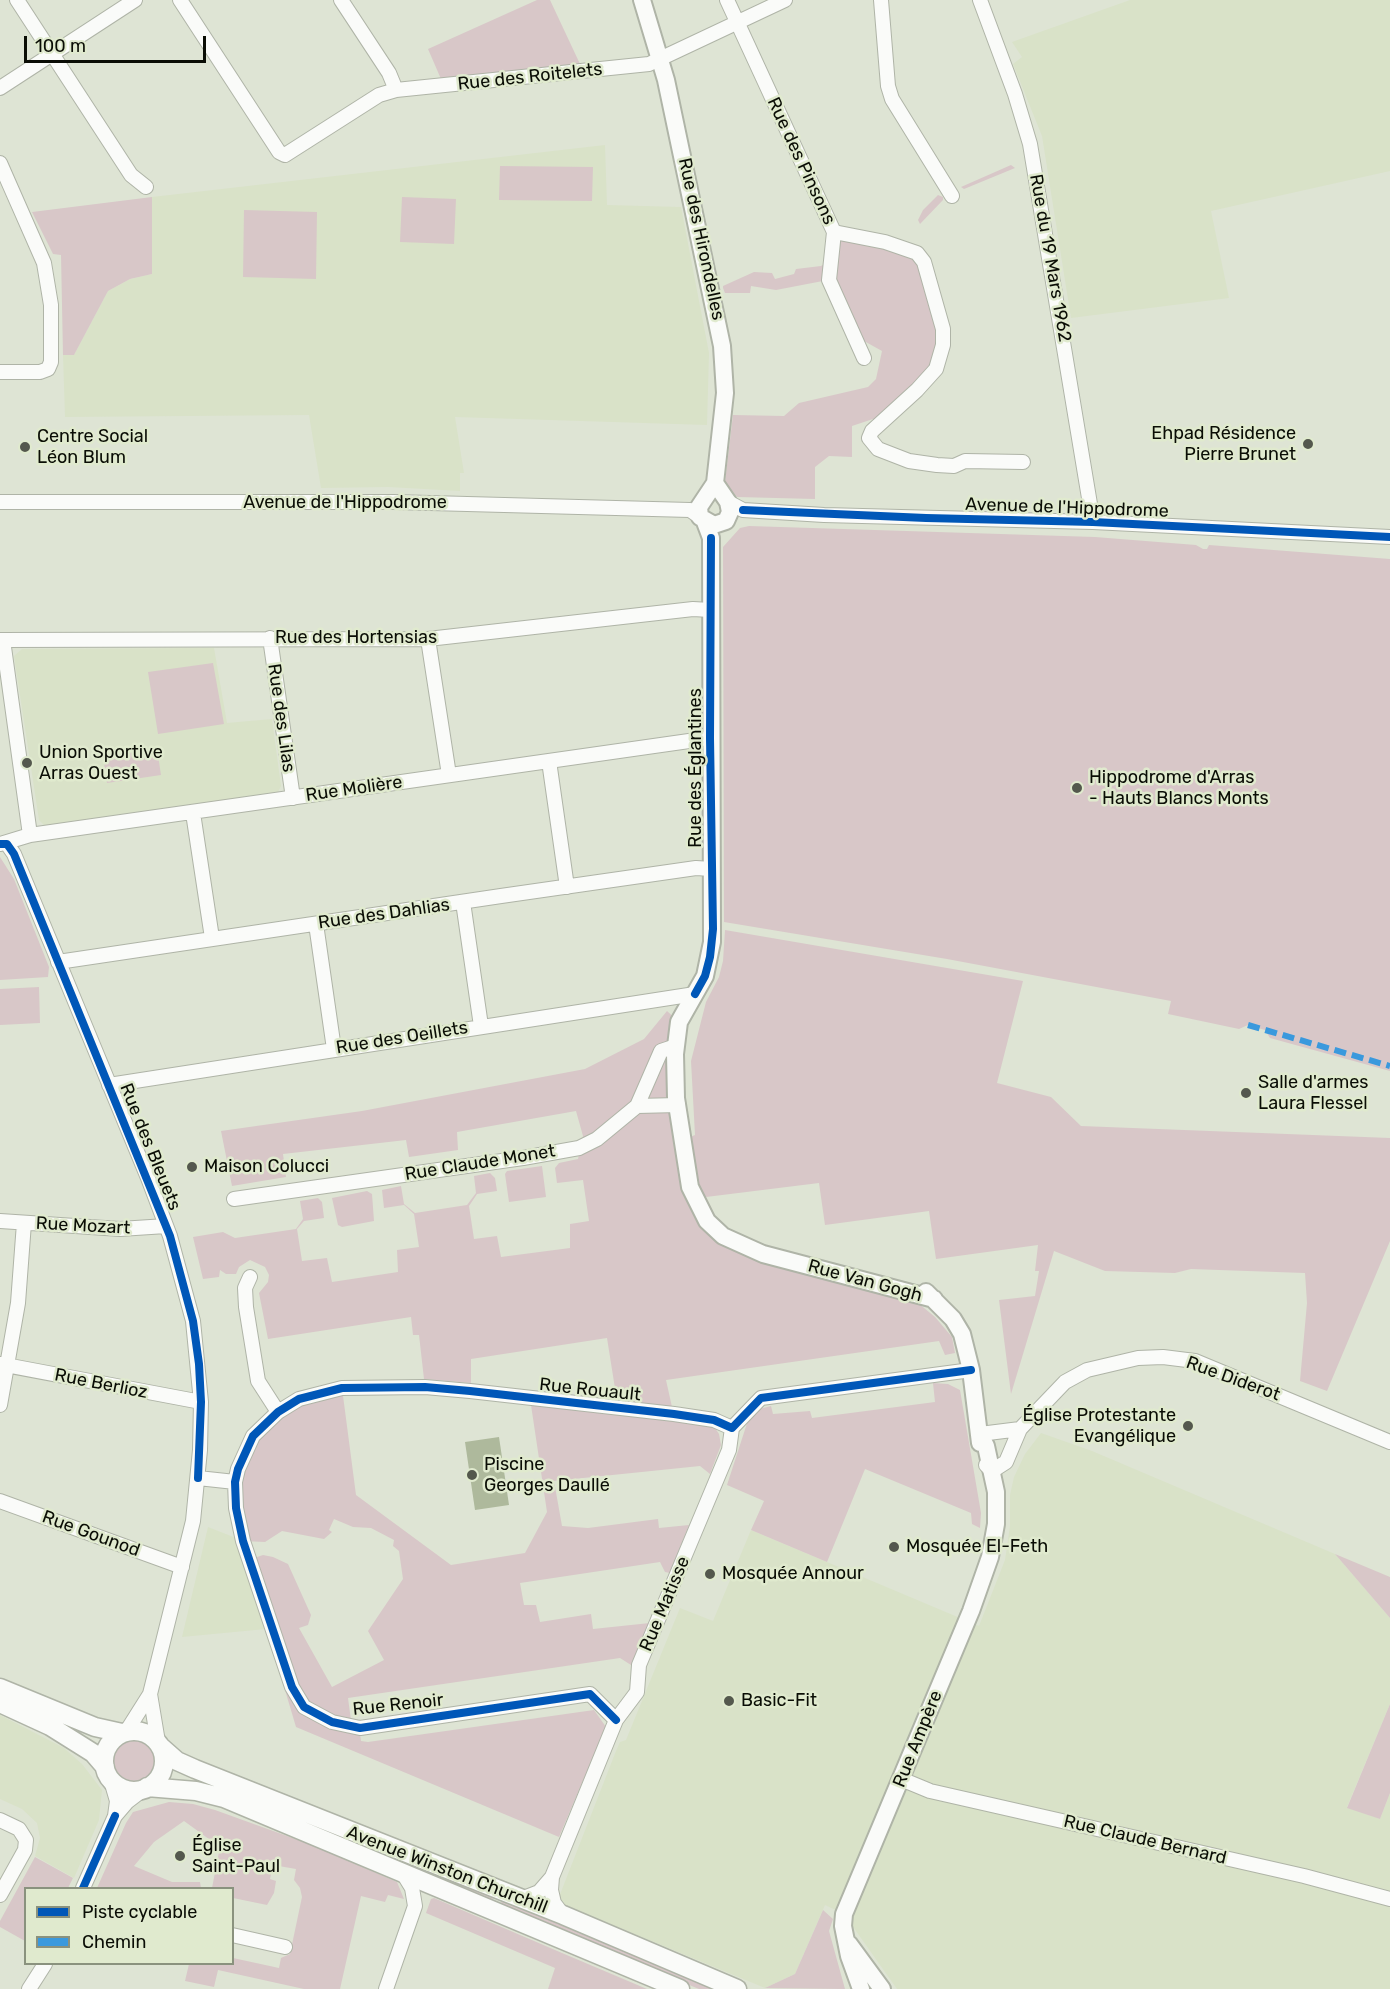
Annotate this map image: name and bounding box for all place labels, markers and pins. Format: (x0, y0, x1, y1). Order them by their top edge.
place label: Ehpad Résidence Pierre Brunet (1151, 423, 1296, 466)
place label: Centre Social Léon Blum (37, 426, 148, 468)
marker: Ehpad Résidence Pierre Brunet (1301, 437, 1315, 451)
marker: Centre Social Léon Blum (18, 440, 32, 454)
place label: Union Sportive Arras Ouest (39, 742, 163, 784)
marker: Union Sportive Arras Ouest (20, 756, 34, 770)
place label: Hippodrome d'Arras - Hauts Blancs Monts (1089, 767, 1269, 810)
marker: Hippodrome d'Arras - Hauts Blancs Monts (1070, 781, 1084, 795)
place label: Salle d'armes Laura Flessel (1258, 1072, 1369, 1114)
marker: Salle d'armes Laura Flessel (1239, 1086, 1253, 1100)
place label: Maison Colucci (204, 1156, 329, 1178)
marker: Maison Colucci (185, 1160, 199, 1174)
place label: Église Protestante Evangélique (1022, 1405, 1176, 1448)
marker: Église Protestante Evangélique (1181, 1419, 1195, 1433)
place label: Piscine Georges Daullé (484, 1454, 610, 1496)
marker: Piscine Georges Daullé (465, 1468, 479, 1482)
place label: Mosquée El-Feth (906, 1536, 1048, 1558)
marker: Mosquée El-Feth (887, 1540, 901, 1554)
place label: Mosquée Annour (722, 1563, 864, 1585)
marker: Mosquée Annour (703, 1567, 717, 1581)
place label: Basic-Fit (741, 1690, 817, 1712)
marker: Basic-Fit (722, 1694, 736, 1708)
place label: Église Saint-Paul (192, 1835, 280, 1878)
marker: Église Saint-Paul (173, 1849, 187, 1863)

